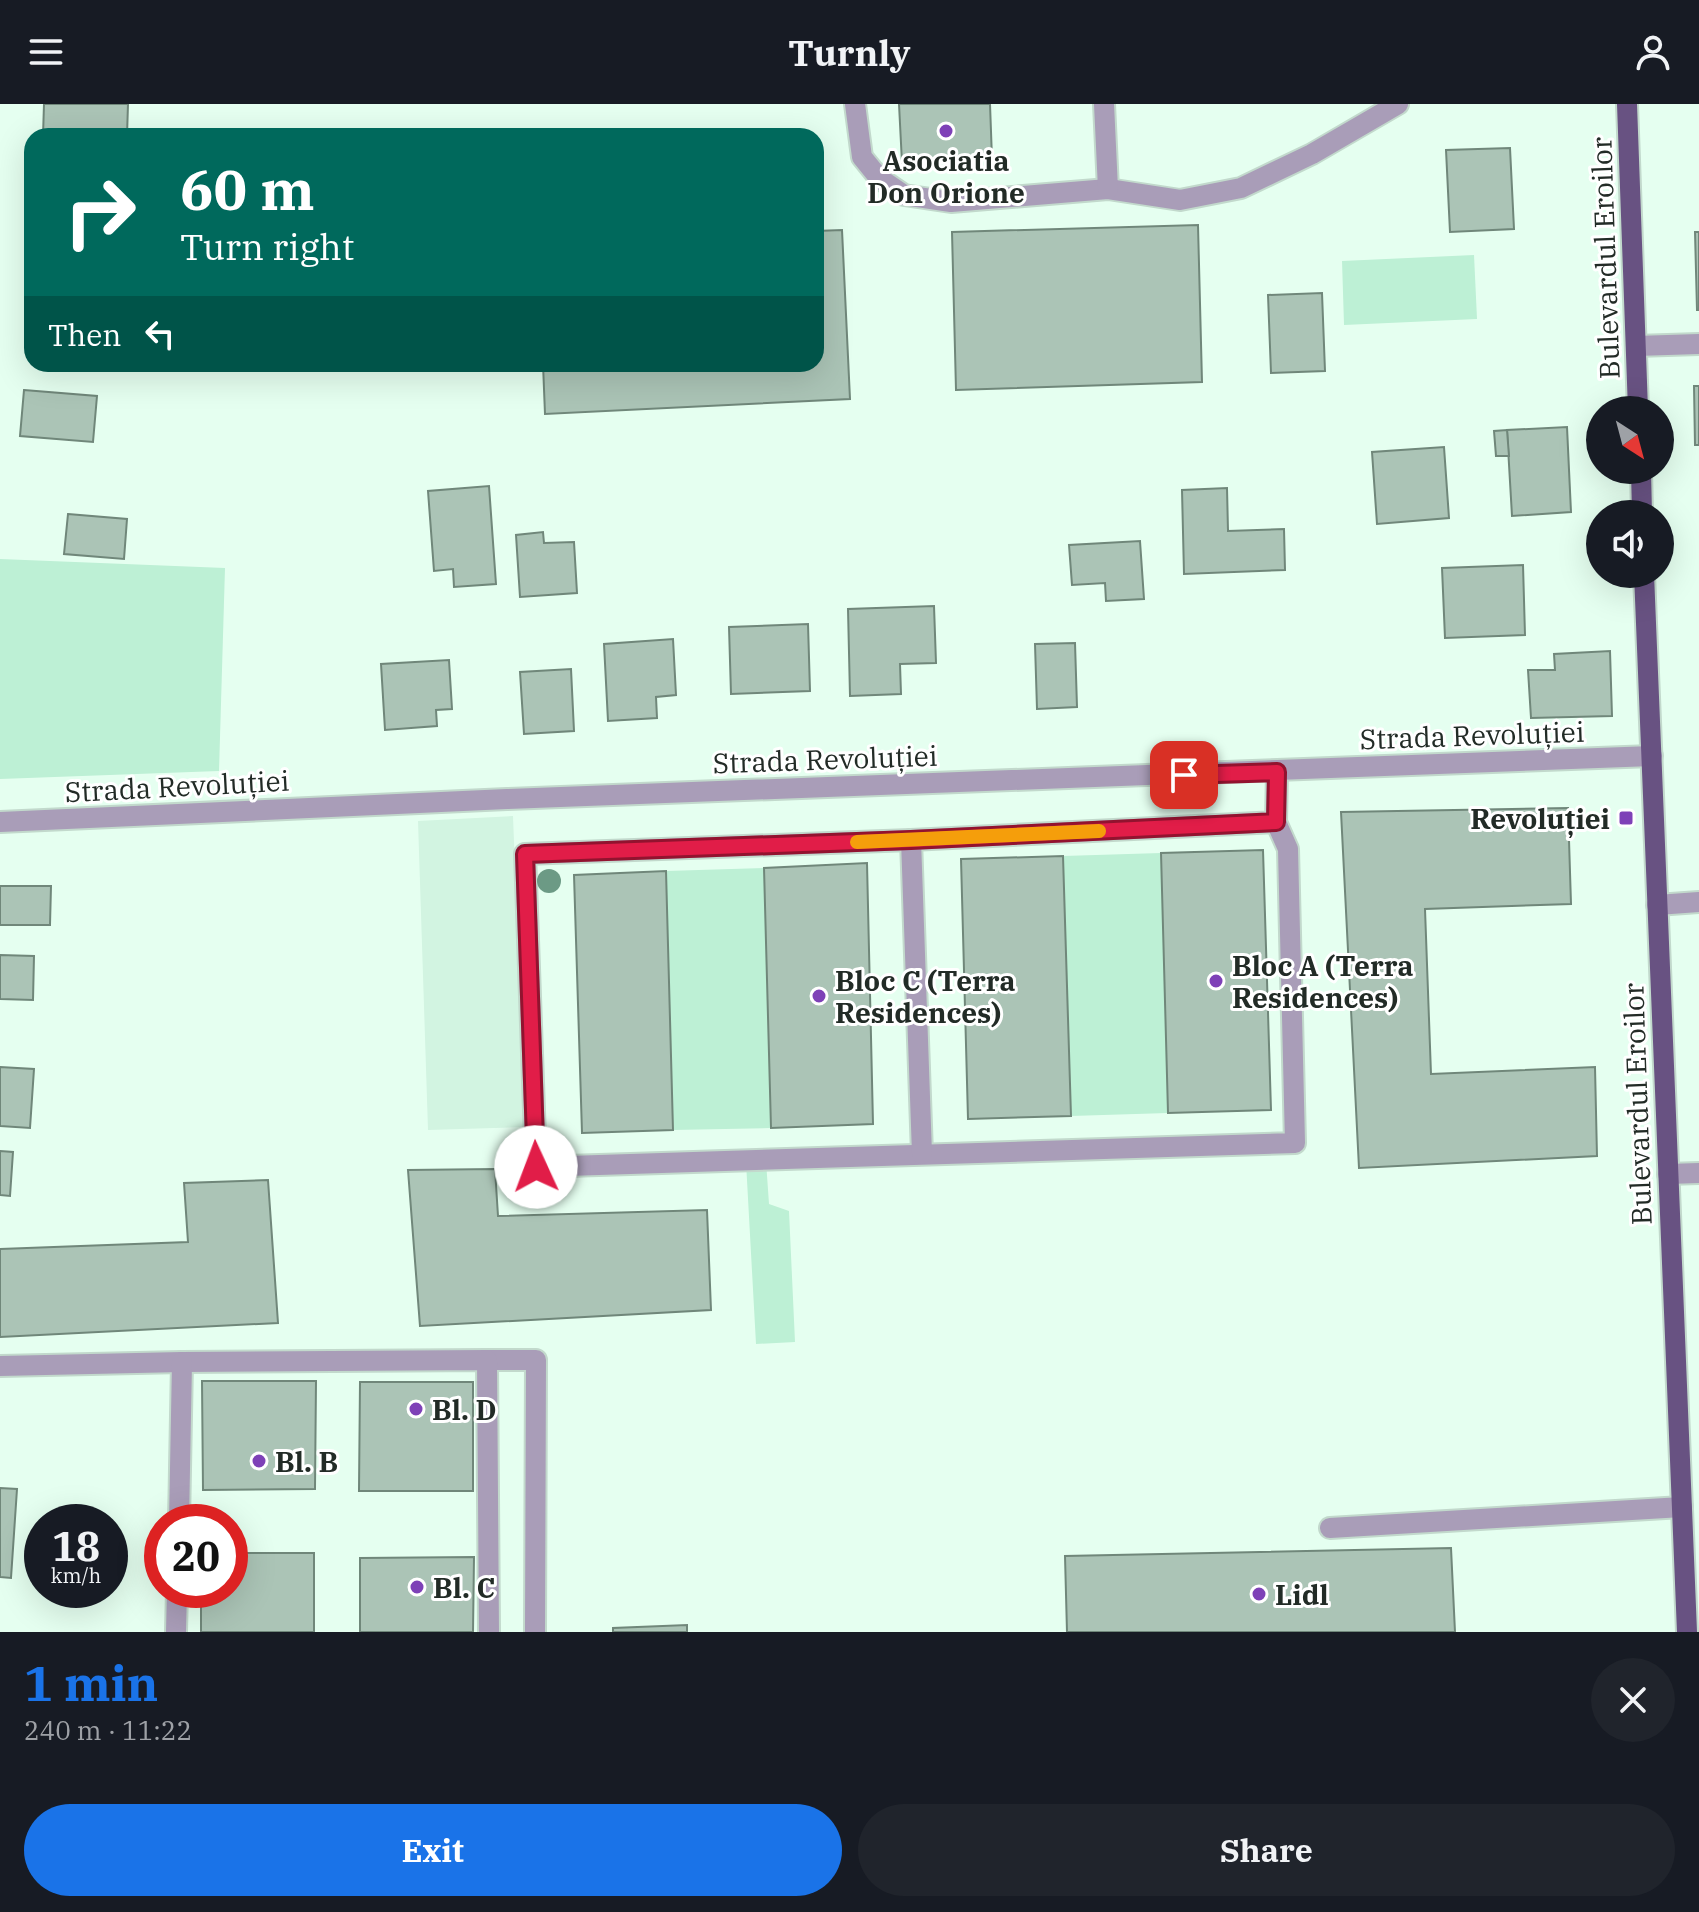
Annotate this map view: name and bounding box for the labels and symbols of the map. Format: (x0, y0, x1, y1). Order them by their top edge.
marker: Asociatia Don Orione (937, 122, 955, 140)
street label: Bulevardul Eroilor (1582, 136, 1628, 380)
place label: Asociatia Don Orione (867, 142, 1025, 211)
north arrow (1586, 396, 1674, 484)
street label: Strada Revoluției (1359, 713, 1585, 757)
street label: Strada Revoluției (712, 737, 938, 781)
pin (1150, 741, 1218, 809)
street label: Strada Revoluției (64, 762, 290, 810)
place label: Revoluției (1470, 800, 1610, 838)
marker: Revoluției (1617, 809, 1635, 827)
place label: Bloc A (Terra Residences) (1232, 947, 1414, 1016)
place label: Bloc C (Terra Residences) (835, 962, 1016, 1031)
marker: Bloc A (Terra Residences) (1207, 972, 1225, 990)
street label: Bulevardul Eroilor (1614, 982, 1660, 1226)
marker: Bloc C (Terra Residences) (810, 987, 828, 1005)
position arrow (494, 1125, 578, 1209)
place label: Bl. D (432, 1391, 497, 1428)
marker: Bl. D (407, 1400, 425, 1418)
place label: Bl. B (275, 1443, 338, 1480)
marker: Bl. B (250, 1452, 268, 1470)
speed limit sign: 20 (144, 1504, 248, 1608)
place label: Bl. C (433, 1569, 495, 1606)
place label: Lidl (1275, 1576, 1329, 1613)
marker: Bl. C (408, 1578, 426, 1596)
marker: Lidl (1250, 1585, 1268, 1603)

